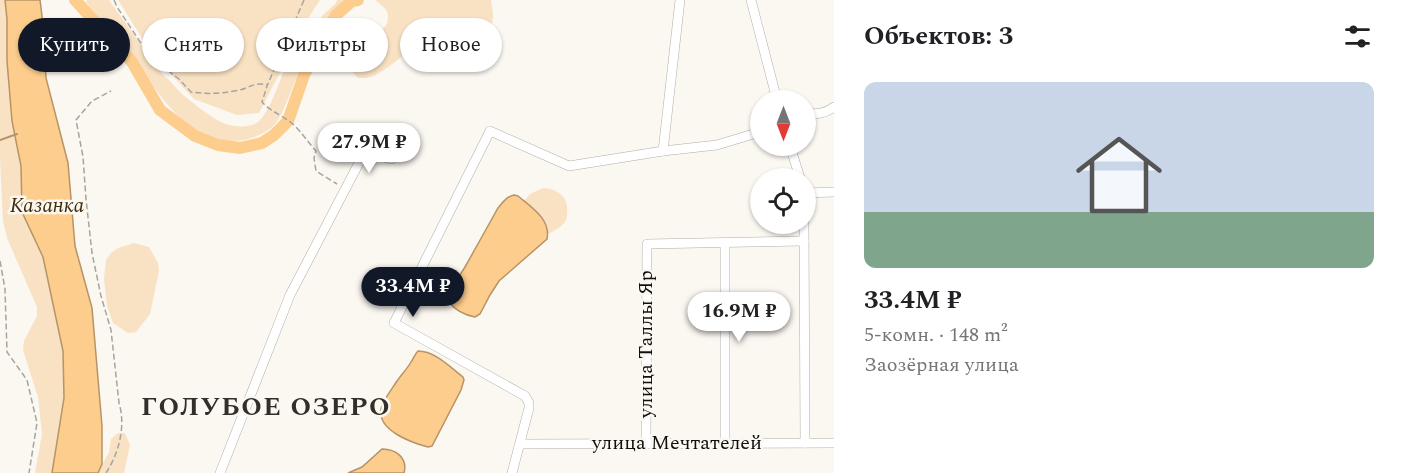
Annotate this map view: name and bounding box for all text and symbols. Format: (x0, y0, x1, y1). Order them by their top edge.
text: Объектов: 3 (864, 16, 1013, 56)
chip: Купить (18, 18, 130, 72)
chip: Снять (142, 18, 244, 72)
chip: Фильтры (256, 18, 388, 72)
chip: Новое (400, 18, 502, 72)
icon: filters (1341, 20, 1374, 53)
north arrow (750, 90, 816, 156)
map controls (750, 90, 816, 234)
icon: home (1065, 121, 1173, 229)
pin: 27.9M ₽ (314, 123, 424, 174)
text: 27.9M ₽ (331, 127, 407, 157)
button: locate (750, 168, 816, 234)
water label: Казанка (10, 190, 85, 222)
pin: 33.4M ₽ (358, 267, 468, 318)
street label: улица Таллы Яр (631, 270, 661, 419)
text: 33.4M ₽ (375, 271, 451, 301)
text: 33.4M ₽ (864, 280, 962, 320)
pin: 16.9M ₽ (684, 292, 794, 343)
text: 16.9M ₽ (701, 296, 777, 326)
text: 5-комн. · 148 m² (864, 320, 1008, 350)
text: Заозёрная улица (864, 350, 1019, 380)
district label: ГОЛУБОЕ ОЗЕРО (141, 387, 391, 427)
street label: улица Мечтателей (591, 428, 762, 458)

